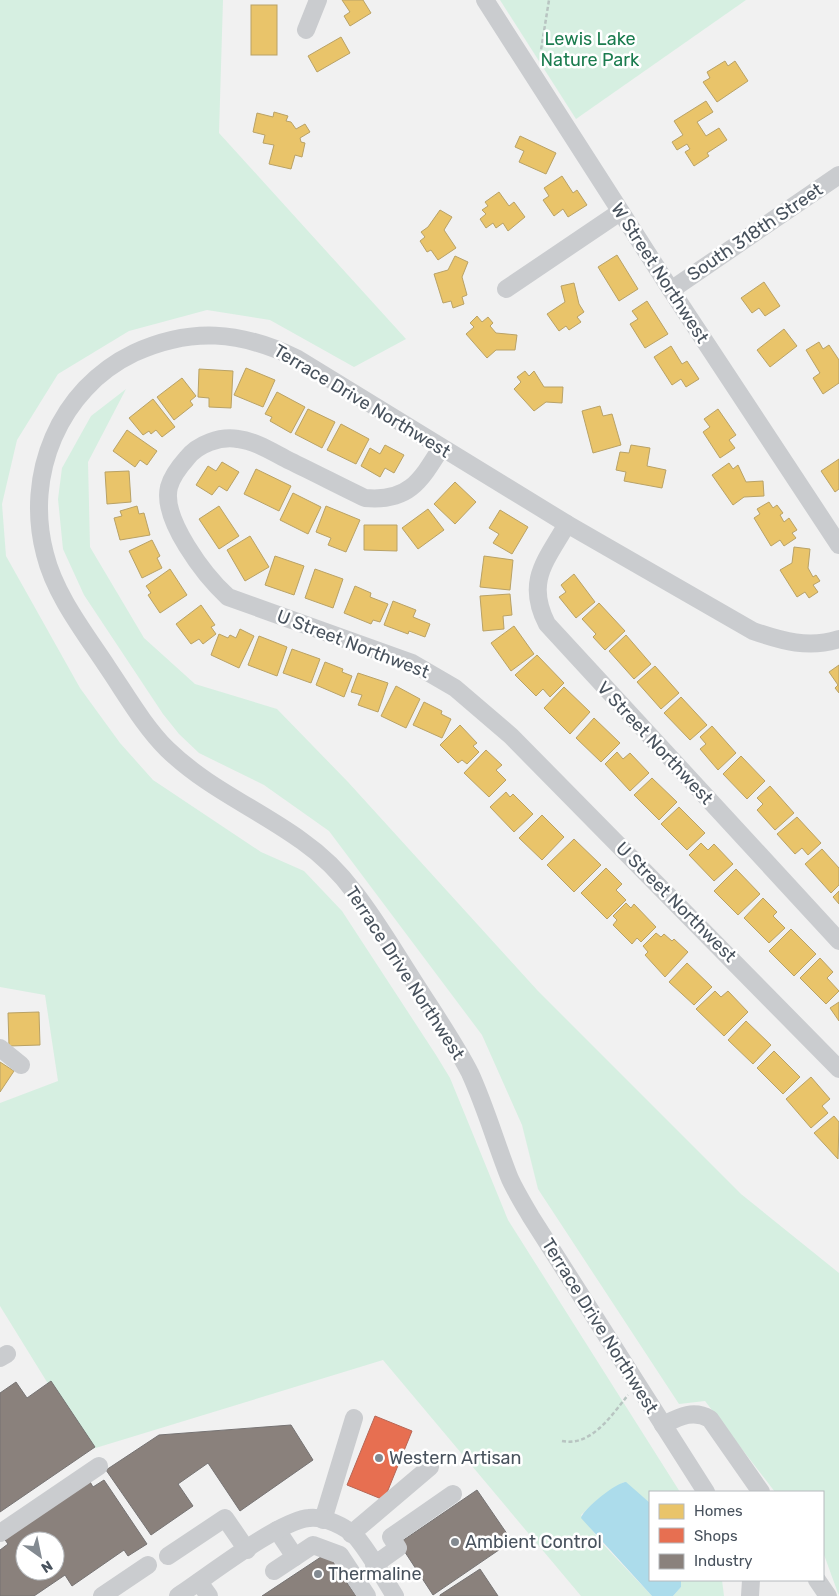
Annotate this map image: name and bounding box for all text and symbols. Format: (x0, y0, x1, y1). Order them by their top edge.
park label: Lewis Lake Nature Park (541, 28, 640, 71)
street label: South 318th Street (683, 178, 827, 286)
street label: W Street Northwest (606, 199, 714, 347)
street label: Terrace Drive Northwest (270, 339, 454, 463)
street label: U Street Northwest (274, 605, 432, 683)
street label: V Street Northwest (592, 677, 718, 809)
street label: U Street Northwest (611, 837, 741, 967)
street label: Terrace Drive Northwest (341, 882, 469, 1064)
street label: Terrace Drive Northwest (537, 1234, 663, 1418)
place label: Western Artisan (389, 1447, 521, 1469)
marker: Western Artisan (373, 1452, 385, 1464)
legend (649, 1491, 824, 1581)
text: Homes (694, 1502, 743, 1520)
text: Shops (694, 1527, 738, 1545)
north arrow (15, 1531, 65, 1581)
place label: Ambient Control (465, 1531, 602, 1553)
marker: Ambient Control (449, 1536, 461, 1548)
text: Industry (694, 1552, 753, 1570)
text: N (38, 1557, 56, 1576)
place label: Thermaline (328, 1563, 422, 1585)
marker: Thermaline (312, 1568, 324, 1580)

